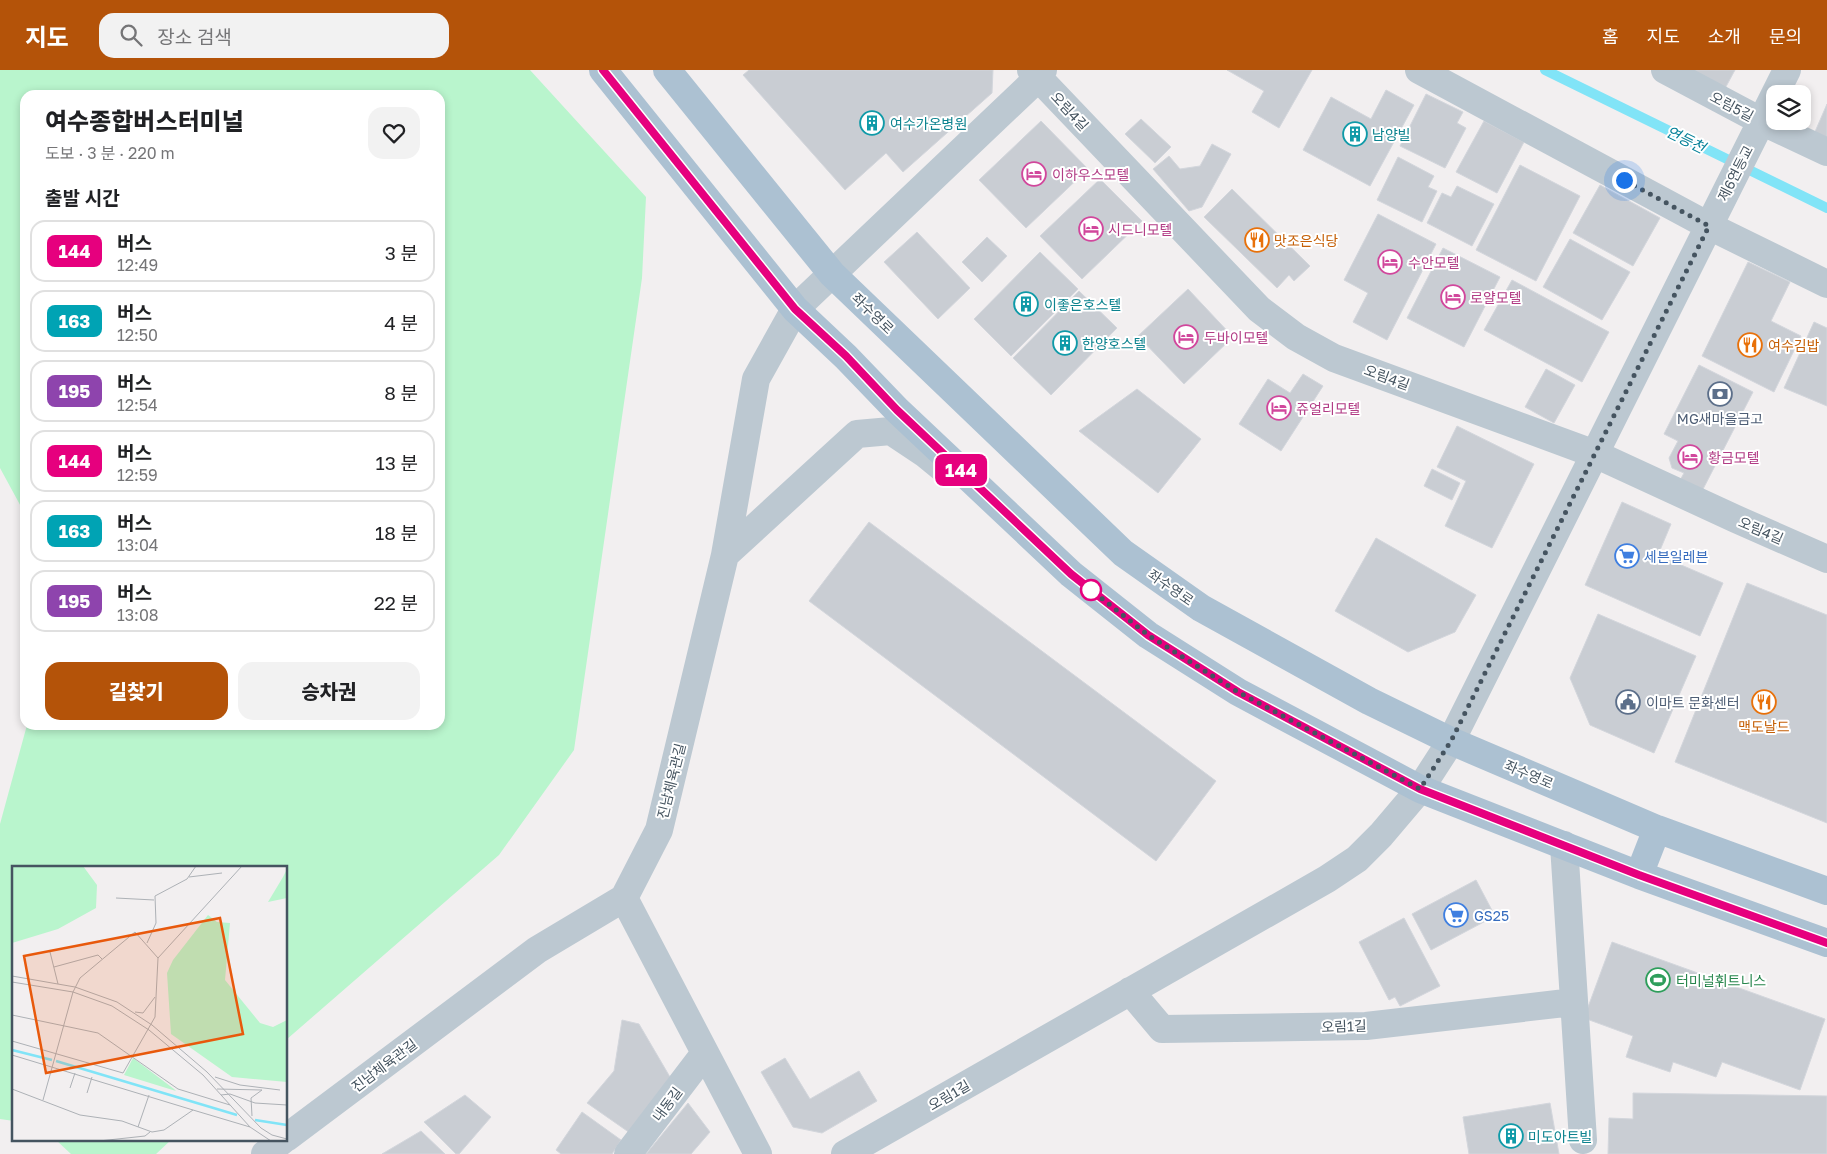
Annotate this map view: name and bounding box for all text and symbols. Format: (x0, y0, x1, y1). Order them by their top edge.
search box (99, 13, 449, 58)
icon: search (117, 21, 145, 49)
text: 지도 (25, 22, 69, 51)
text: 장소 검색 (157, 25, 232, 48)
text: 홈 (1602, 25, 1619, 47)
text: 지도 (1647, 25, 1680, 47)
text: 소개 (1708, 25, 1741, 47)
text: 문의 (1769, 25, 1802, 47)
map controls (1766, 85, 1811, 130)
button: layers (1766, 85, 1811, 130)
street label: 오림4길 (1048, 88, 1092, 134)
street label: 오림5길 (1707, 88, 1757, 124)
text: 여수종합버스터미널 (45, 106, 244, 135)
button: heart (368, 107, 420, 159)
building icon: 여수가온병원 (859, 110, 885, 136)
place label: 여수가온병원 (890, 115, 967, 132)
building icon: 남양빌 (1342, 121, 1368, 147)
water label: 연등천 (1663, 122, 1711, 157)
place label: 남양빌 (1372, 126, 1411, 143)
street label: 제6연등교 (1714, 142, 1756, 204)
text: 도보 · 3 분 · 220 m (45, 143, 175, 163)
hotel icon: 이하우스모텔 (1021, 161, 1047, 187)
place label: 이하우스모텔 (1052, 166, 1129, 183)
your location (1612, 168, 1637, 193)
text: 출발 시간 (45, 186, 120, 209)
hotel icon: 시드니모텔 (1078, 216, 1104, 242)
place label: 시드니모텔 (1108, 221, 1172, 238)
restaurant icon: 맛조은식당 (1244, 227, 1270, 253)
text: 버스 (117, 231, 152, 254)
place label: 맛조은식당 (1274, 232, 1339, 249)
text: 144 (59, 240, 90, 262)
text: 3 분 (385, 241, 418, 264)
hotel icon: 수안모텔 (1377, 249, 1403, 275)
place label: 수안모텔 (1408, 254, 1460, 271)
text: 12:49 (117, 255, 158, 275)
hotel icon: 로얄모텔 (1440, 284, 1466, 310)
street label: 좌수영로 (849, 289, 898, 337)
place label: 로얄모텔 (1470, 289, 1522, 306)
building icon: 이좋은호스텔 (1013, 291, 1039, 317)
place label: 이좋은호스텔 (1044, 296, 1121, 313)
text: 버스 (117, 301, 152, 324)
text: 163 (59, 310, 90, 332)
text: 4 분 (384, 311, 418, 334)
hotel icon: 두바이모텔 (1173, 324, 1199, 350)
text: 12:50 (117, 325, 158, 345)
place label: 두바이모텔 (1204, 329, 1268, 346)
building icon: 한양호스텔 (1052, 330, 1078, 356)
restaurant icon: 여수김밥 (1737, 332, 1763, 358)
place label: 한양호스텔 (1082, 335, 1146, 352)
place label: 여수김밥 (1768, 337, 1820, 354)
street label: 오림4길 (1362, 361, 1412, 393)
text: 버스 (117, 371, 152, 394)
text: 195 (59, 380, 90, 402)
text: 8 분 (384, 381, 418, 404)
bank icon: MG새마을금고 (1707, 381, 1733, 407)
text: 12:54 (117, 395, 158, 415)
hotel icon: 쥬얼리모텔 (1266, 395, 1292, 421)
place label: 쥬얼리모텔 (1296, 400, 1360, 417)
place label: MG새마을금고 (1677, 410, 1763, 427)
text: 버스 (117, 441, 152, 464)
hotel icon: 황금모텔 (1677, 444, 1703, 470)
place label: 황금모텔 (1708, 449, 1760, 466)
text: 144 (59, 450, 90, 472)
text: 13 분 (375, 451, 418, 474)
line badge: 144 (932, 454, 990, 486)
text: 144 (945, 459, 977, 481)
text: 12:59 (117, 465, 158, 485)
text: 버스 (117, 511, 152, 534)
street label: 오림4길 (1736, 513, 1786, 547)
text: 163 (59, 520, 90, 542)
text: 18 분 (375, 521, 418, 544)
text: 13:04 (117, 535, 159, 555)
supermarket icon: 세븐일레븐 (1614, 543, 1640, 569)
place label: 세븐일레븐 (1644, 548, 1709, 565)
street label: 좌수영로 (1145, 565, 1197, 609)
unlabelled marker (1080, 579, 1102, 601)
text: 버스 (117, 581, 152, 604)
text: 195 (59, 590, 90, 612)
text: 22 분 (374, 591, 418, 614)
text: 13:08 (117, 605, 159, 625)
button: 길찾기 (45, 662, 228, 720)
button: 승차권 (238, 662, 420, 720)
public building icon: 이마트 문화센터 (1615, 689, 1641, 715)
restaurant icon: 맥도날드 (1751, 689, 1777, 715)
place label: 이마트 문화센터 (1646, 694, 1740, 711)
place label: 맥도날드 (1738, 718, 1790, 735)
street label: 진남체육관길 (653, 741, 689, 821)
street label: 좌수영로 (1502, 756, 1556, 792)
inset map (12, 866, 288, 1142)
supermarket icon: GS25 (1443, 902, 1469, 928)
place label: GS25 (1474, 907, 1509, 924)
sports icon: 터미널휘트니스 (1645, 967, 1671, 993)
place label: 터미널휘트니스 (1676, 972, 1766, 989)
street label: 오림1길 (1321, 1017, 1367, 1035)
street label: 진남체육관길 (348, 1035, 420, 1095)
street label: 오림1길 (925, 1076, 973, 1114)
street label: 내동길 (649, 1083, 685, 1125)
building icon: 미도아트빌 (1498, 1123, 1524, 1149)
place label: 미도아트빌 (1528, 1128, 1592, 1145)

